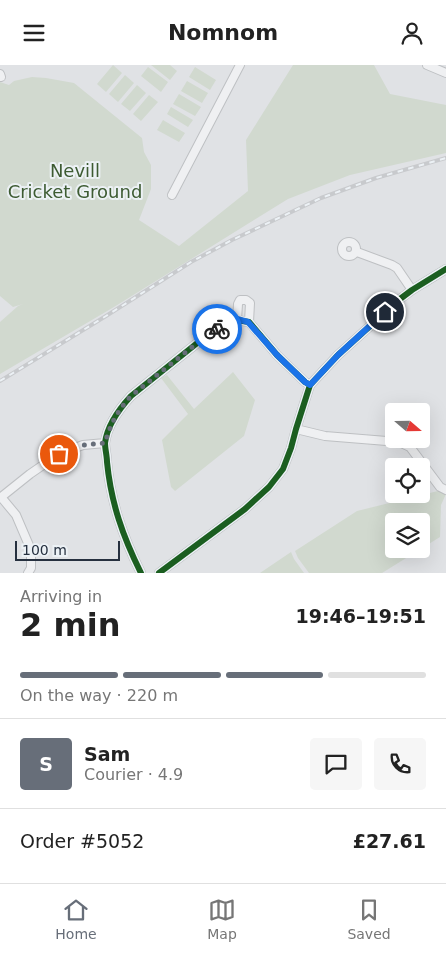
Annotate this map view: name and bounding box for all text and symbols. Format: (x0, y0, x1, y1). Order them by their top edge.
icon: menu (20, 19, 48, 47)
icon: person (398, 19, 426, 47)
text: Nomnom (168, 20, 278, 45)
park label: Nevill Cricket Ground (8, 160, 142, 202)
pin (364, 291, 406, 333)
icon: home (371, 298, 399, 326)
courier (192, 304, 242, 354)
icon: bike (203, 315, 231, 343)
north arrow (385, 403, 430, 447)
map controls (385, 403, 430, 558)
pin (38, 433, 80, 475)
icon: bag (45, 440, 73, 468)
button: locate (385, 458, 430, 503)
button: layers (385, 513, 430, 558)
scale bar (15, 538, 120, 561)
text: 100 m (22, 542, 67, 558)
text: Arriving in (20, 587, 102, 606)
text: 19:46–19:51 (296, 605, 426, 627)
text: 2 min (20, 606, 121, 644)
text: On the way · 220 m (20, 686, 178, 705)
button: chat (310, 738, 362, 790)
button: phone (374, 738, 426, 790)
text: Sam (84, 743, 130, 765)
text: S (39, 753, 53, 775)
text: Courier · 4.9 (84, 765, 183, 784)
text: Order #5052 (20, 830, 144, 852)
text: £27.61 (353, 830, 426, 852)
tab: Home (55, 896, 97, 942)
tab: Map (207, 896, 237, 942)
tab: Saved (347, 896, 391, 942)

